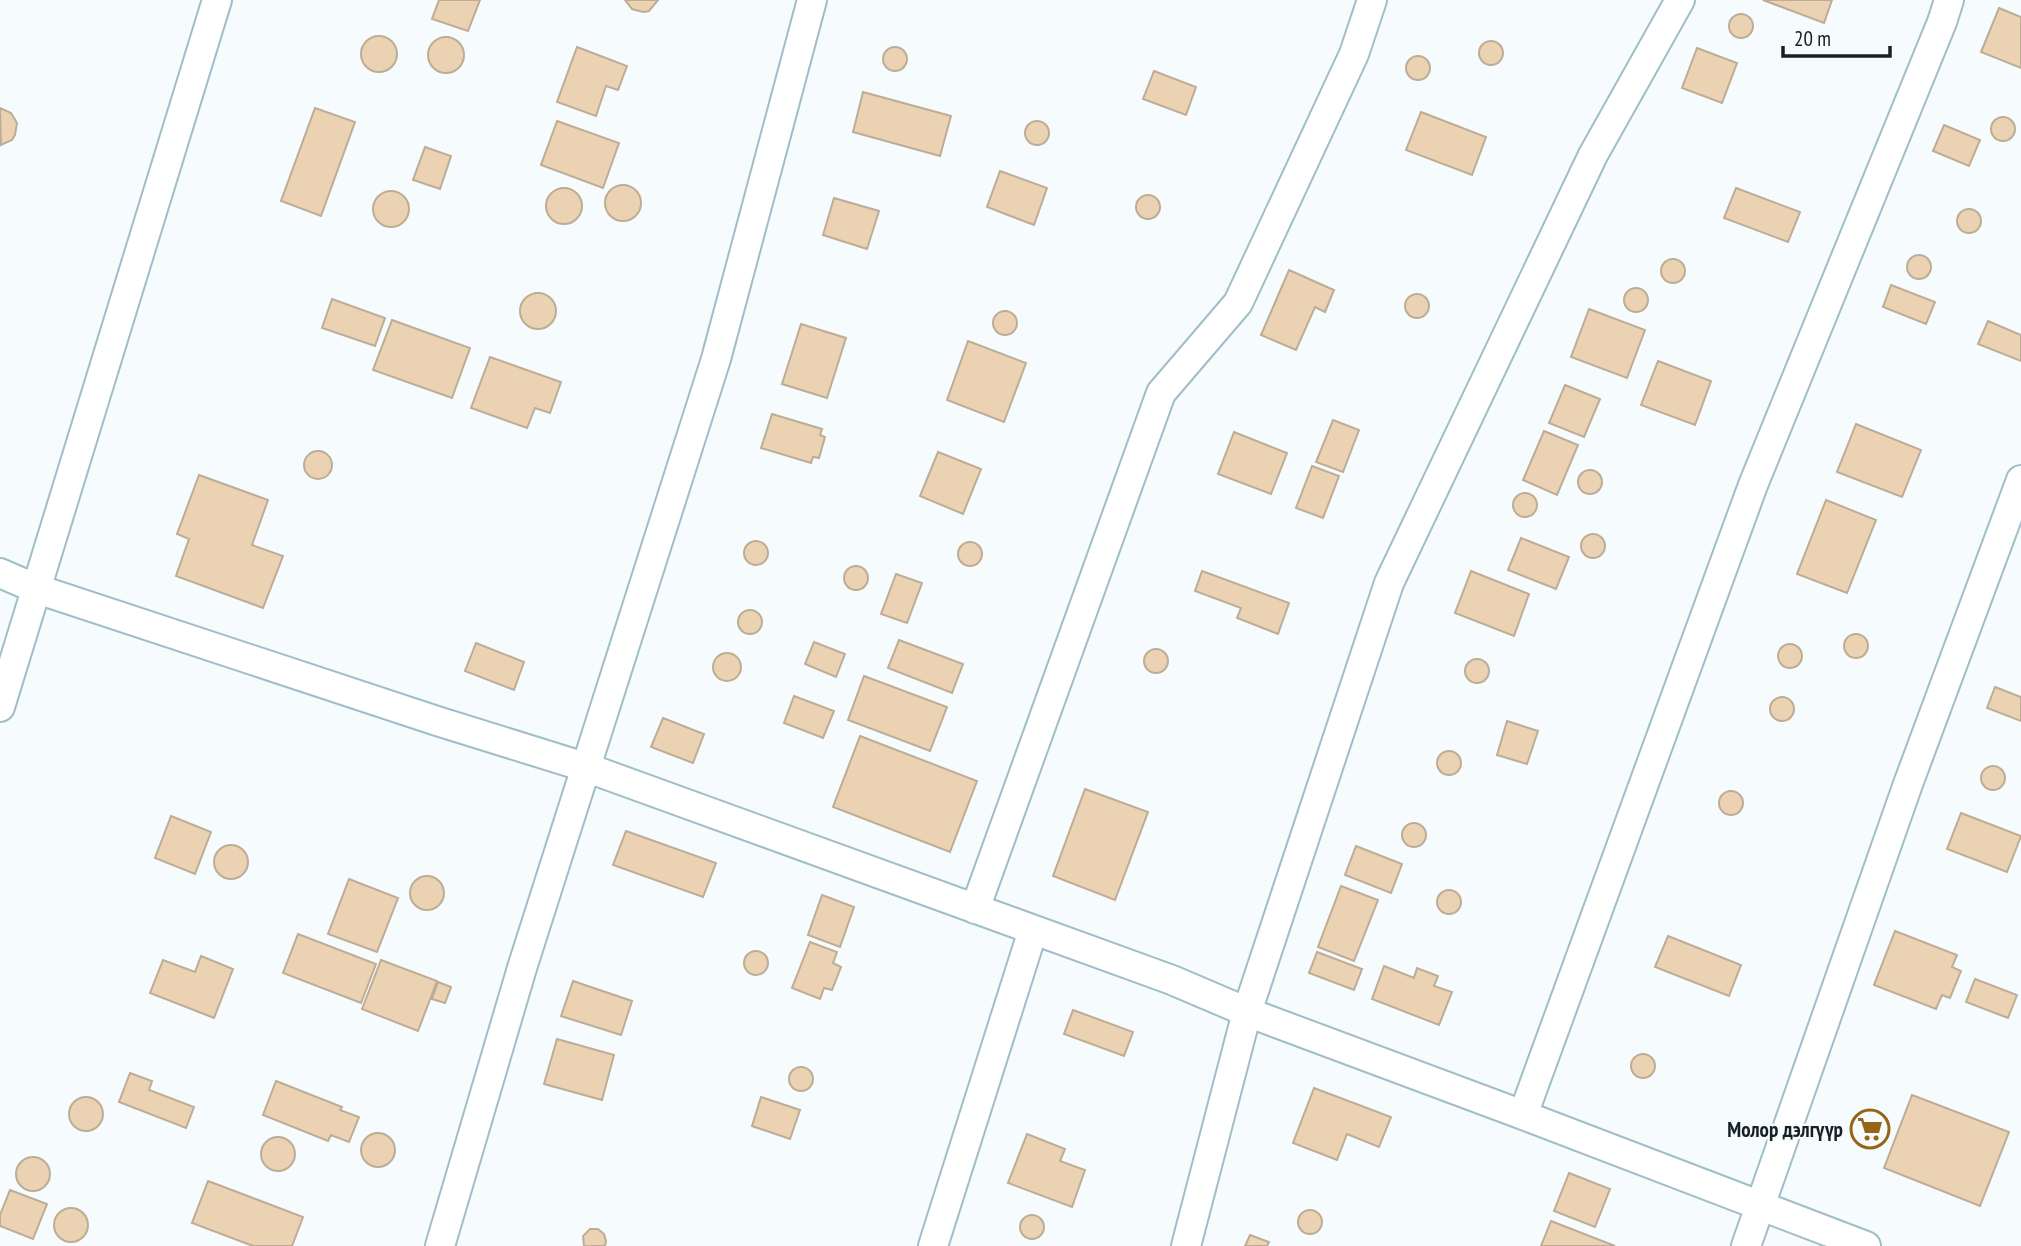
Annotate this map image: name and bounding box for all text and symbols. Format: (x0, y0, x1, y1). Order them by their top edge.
scale bar (1783, 14, 1890, 58)
text: 20 m (1794, 25, 1831, 52)
supermarket icon: Молор дэлгүүр (1849, 1108, 1891, 1150)
place label: Молор дэлгүүр (1727, 1116, 1843, 1143)

